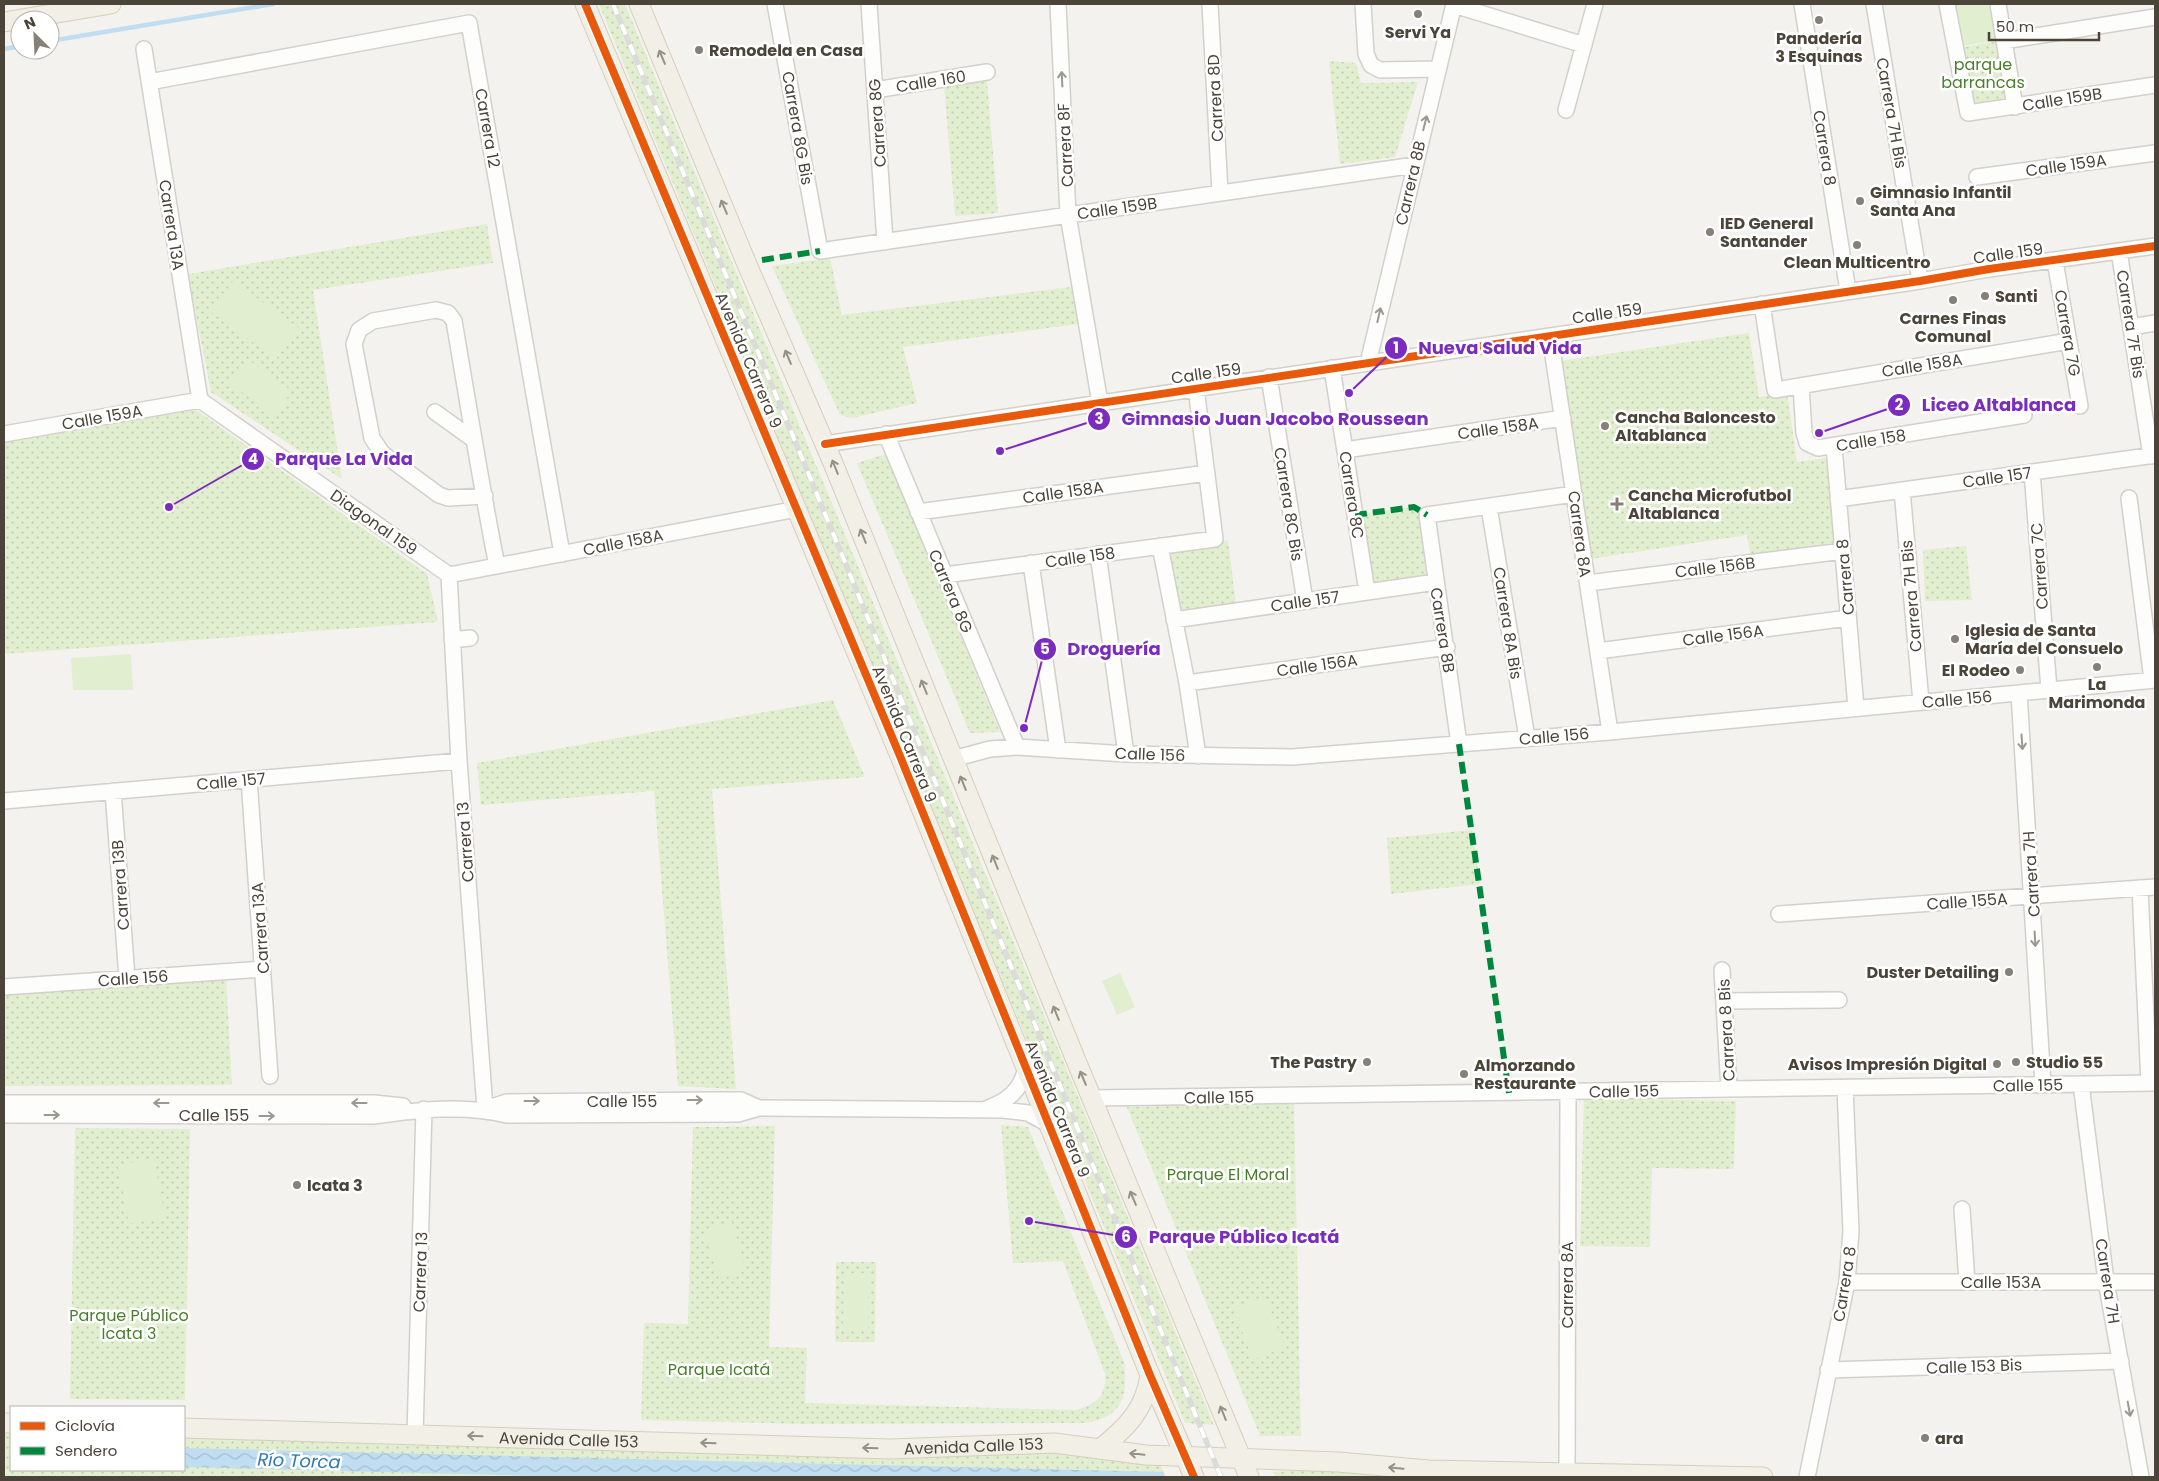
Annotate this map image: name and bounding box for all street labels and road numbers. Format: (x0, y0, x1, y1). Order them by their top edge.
street label: Carrera 8D (1202, 54, 1229, 142)
street label: Carrera 7H Bis (1870, 56, 1913, 170)
street label: Calle 160 (894, 65, 968, 98)
street label: Carrera 8G Bis (776, 69, 819, 187)
street label: Carrera 8G (863, 78, 892, 168)
street label: Calle 159B (2021, 82, 2104, 117)
street label: Carrera 12 (469, 86, 506, 170)
street label: Carrera 8F (1052, 102, 1079, 188)
street label: Carrera 8 (1807, 109, 1842, 188)
street label: Carrera 8B (1390, 138, 1431, 228)
street label: Calle 159A (2024, 148, 2108, 183)
street label: Carrera 13A (153, 178, 190, 272)
street label: Calle 159B (1076, 191, 1159, 225)
street label: Calle 159 (1972, 237, 2045, 270)
street label: Carrera 7F Bis (2111, 268, 2150, 380)
street label: Carrera 7G (2049, 288, 2086, 378)
street label: Avenida Carrera 9 (709, 289, 788, 432)
street label: Calle 159 (1571, 297, 1644, 330)
street label: Calle 158A (1880, 348, 1964, 383)
street label: Calle 159 (1170, 357, 1243, 390)
street label: Calle 159A (60, 399, 144, 436)
street label: Calle 158A (1456, 411, 1540, 446)
street label: Calle 158 (1834, 424, 1908, 457)
street label: Carrera 8C Bis (1268, 446, 1309, 563)
street label: Carrera 8C (1333, 450, 1370, 541)
street label: Calle 157 (1961, 461, 2033, 494)
street label: Calle 158A (1021, 475, 1105, 510)
street label: Diagonal 159 (325, 484, 422, 561)
street label: Carrera 8A (1562, 489, 1597, 579)
street label: Carrera 7C (2025, 522, 2054, 610)
street label: Calle 158A (581, 523, 665, 562)
street label: Carrera 8 (1831, 538, 1860, 616)
street label: Carrera 7H Bis (1895, 539, 1928, 653)
street label: Calle 158 (1044, 541, 1117, 574)
street label: Carrera 8G (923, 546, 978, 636)
street label: Calle 156B (1674, 551, 1757, 584)
street label: Carrera 8A Bis (1487, 565, 1528, 681)
street label: Calle 157 (1269, 585, 1341, 618)
street label: Carrera 8B (1424, 586, 1461, 675)
street label: Calle 156A (1681, 619, 1765, 652)
street label: Calle 156A (1275, 648, 1359, 683)
street label: Avenida Carrera 9 (867, 662, 943, 806)
street label: Calle 156 (1921, 685, 1993, 714)
street label: Calle 156 (1518, 722, 1590, 751)
street label: Calle 156 (1114, 742, 1186, 767)
street label: Calle 157 (196, 767, 267, 796)
street label: Carrera 13 (451, 801, 480, 883)
street label: Carrera 7H (2017, 830, 2046, 918)
street label: Carrera 13B (106, 839, 135, 931)
street label: Carrera 13A (246, 881, 275, 974)
street label: Calle 155A (1926, 887, 2009, 916)
street label: Calle 156 (97, 965, 169, 992)
street label: Carrera 8 Bis (1712, 978, 1741, 1082)
street label: Avenida Carrera 9 (1020, 1037, 1096, 1181)
street label: Calle 155 (1993, 1073, 2063, 1098)
street label: Calle 155 (1589, 1079, 1659, 1104)
street label: Calle 155 (1184, 1085, 1254, 1110)
street label: Calle 155 (587, 1090, 657, 1113)
street label: Calle 155 (179, 1104, 249, 1127)
street label: Carrera 13 (408, 1231, 433, 1313)
street label: Carrera 7H (2089, 1237, 2126, 1325)
street label: Carrera 8A (1556, 1241, 1579, 1328)
street label: Carrera 8 (1827, 1245, 1862, 1324)
street label: Calle 153A (1961, 1271, 2042, 1294)
street label: Calle 153 Bis (1926, 1353, 2022, 1380)
street label: Avenida Calle 153 (499, 1426, 639, 1454)
street label: Avenida Calle 153 (903, 1432, 1044, 1460)

